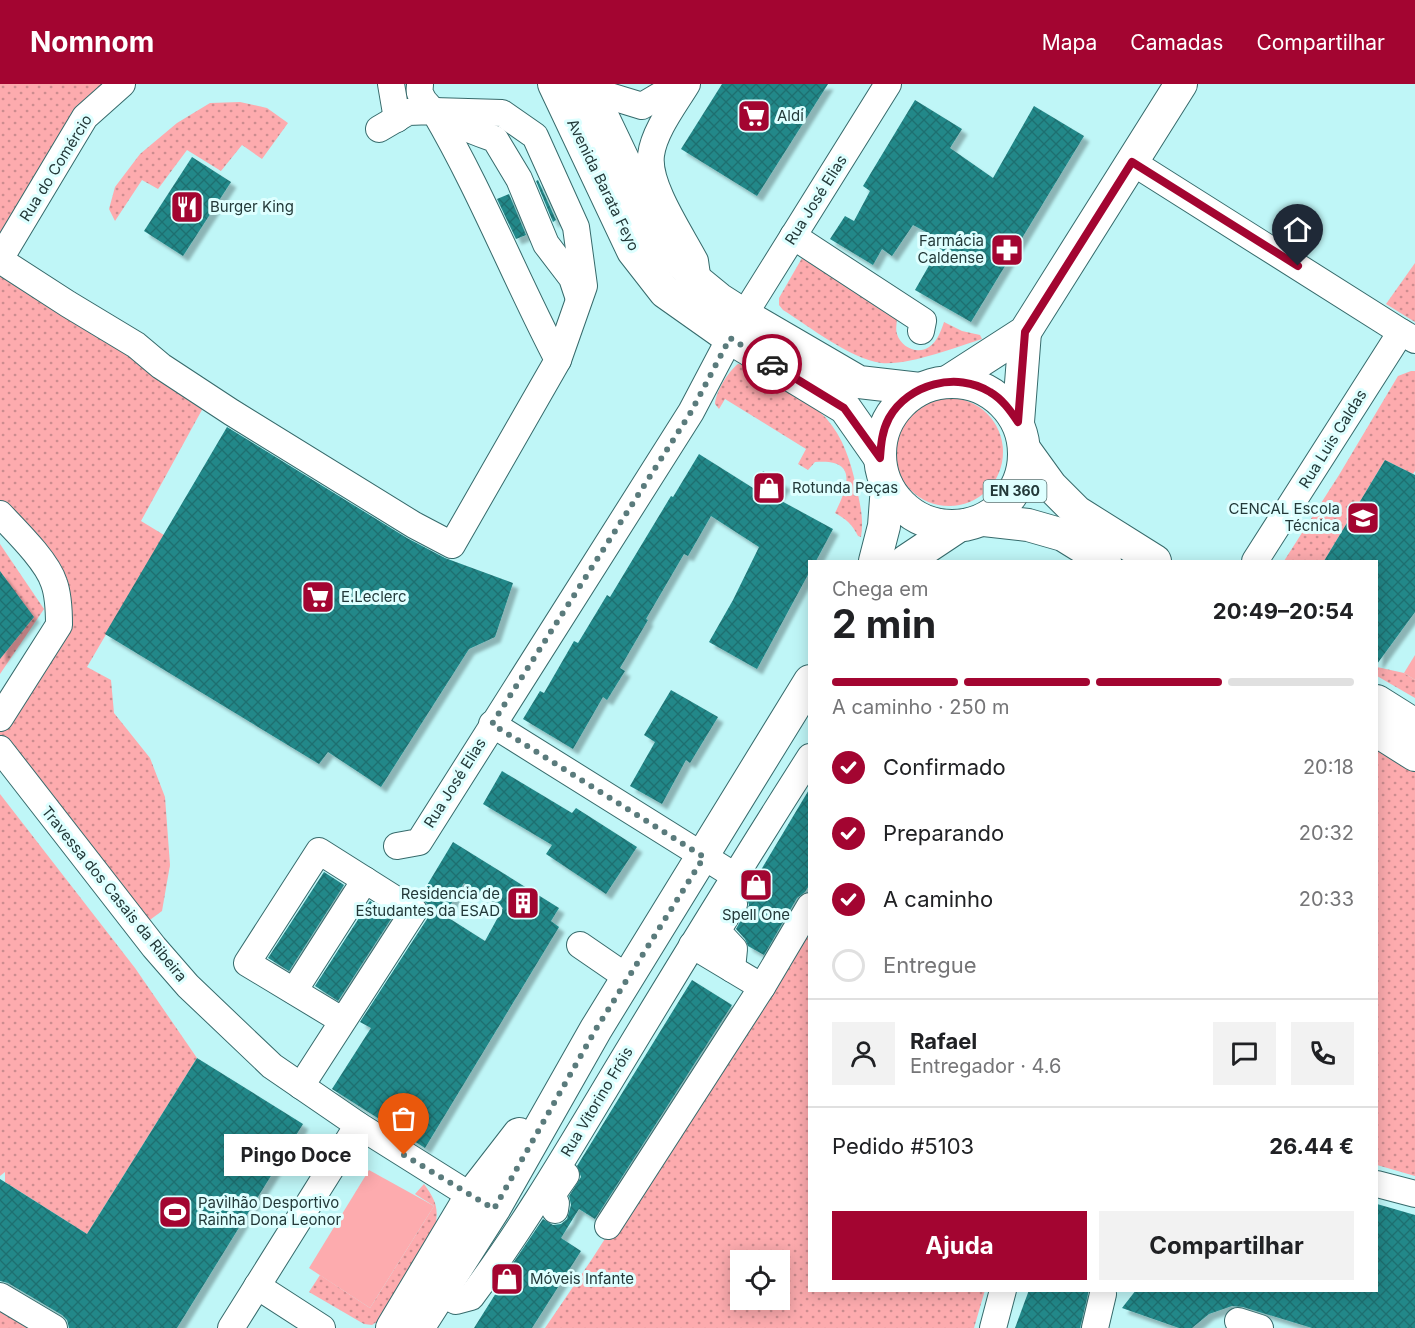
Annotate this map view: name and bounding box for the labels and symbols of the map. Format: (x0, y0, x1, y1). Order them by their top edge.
supermarket icon: Aldi (736, 98, 772, 134)
place label: Aldi (777, 106, 804, 125)
street label: Rua do Comércio (15, 111, 96, 225)
street label: Avenida Barata Feyo (563, 116, 644, 254)
street label: Rua José Elias (780, 151, 851, 248)
restaurant icon: Burger King (169, 189, 205, 225)
place label: Burger King (210, 197, 294, 216)
pin (1272, 204, 1323, 266)
place label: Farmácia Caldense (918, 231, 984, 267)
pharmacy icon: Farmácia Caldense (989, 232, 1025, 268)
courier (742, 334, 802, 394)
street label: Rua Luis Caldas (1295, 386, 1371, 492)
shop icon: Rotunda Peças (751, 470, 787, 506)
place label: Rotunda Peças (792, 478, 898, 497)
road number: EN 360 (984, 480, 1046, 502)
place label: CENCAL Escola Técnica (1228, 499, 1340, 535)
school or university icon: CENCAL Escola Técnica (1345, 500, 1381, 536)
supermarket icon: E.Leclerc (300, 579, 336, 615)
place label: E.Leclerc (341, 587, 406, 606)
street label: Rua José Elias (419, 734, 490, 831)
street label: Travessa dos Casais da Ribeira (38, 802, 191, 985)
shop icon: Spell One (738, 867, 774, 903)
place label: Residencia de Estudantes da ESAD (356, 884, 500, 920)
building icon: Residencia de Estudantes da ESAD (505, 885, 541, 921)
place label: Spell One (722, 905, 790, 924)
street label: Rua Vitorino Fróis (556, 1043, 637, 1160)
pin (378, 1093, 429, 1155)
callout: Pingo Doce (224, 1134, 368, 1176)
place label: Pavilhão Desportivo Rainha Dona Leonor (198, 1193, 341, 1229)
sports icon: Pavilhão Desportivo Rainha Dona Leonor (157, 1194, 193, 1230)
shop icon: Móveis Infante (489, 1261, 525, 1297)
place label: Móveis Infante (530, 1269, 634, 1288)

